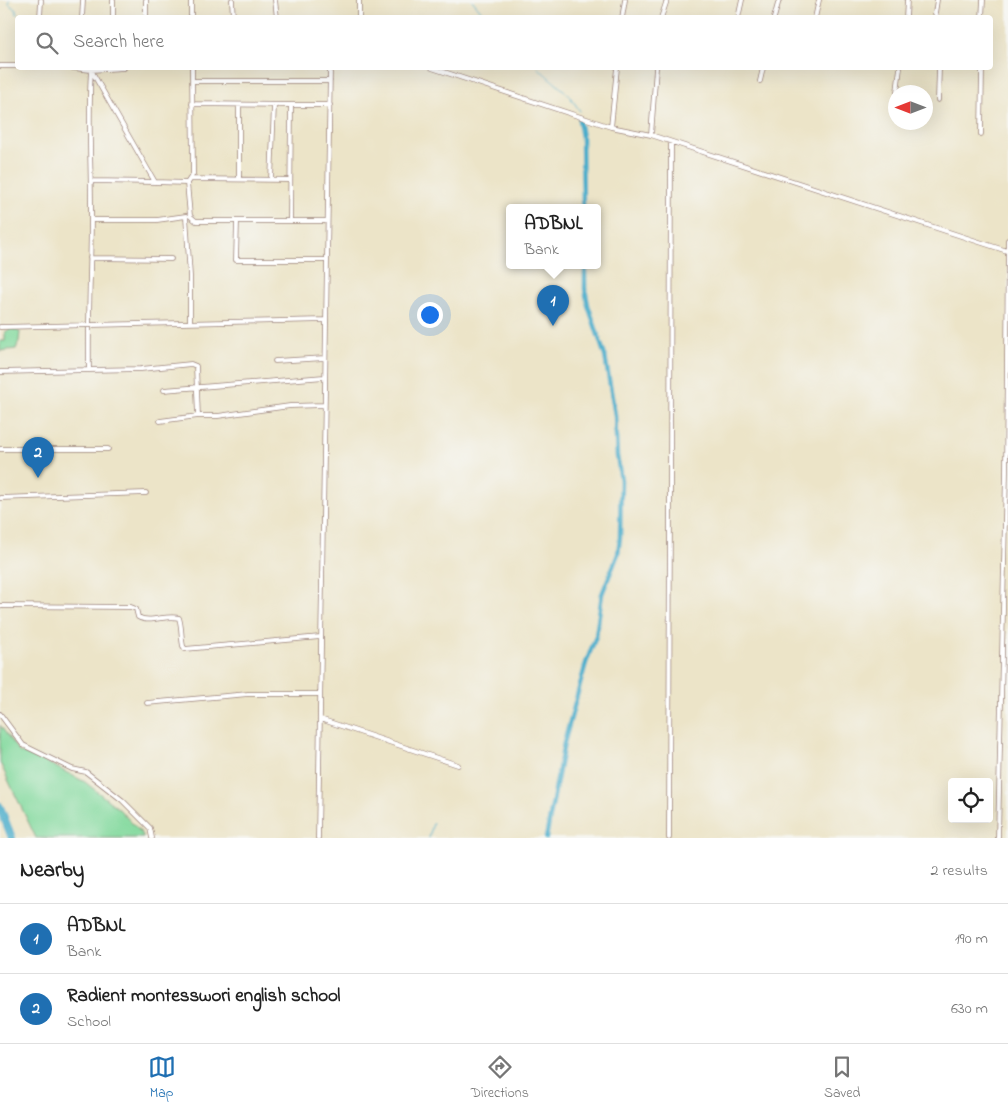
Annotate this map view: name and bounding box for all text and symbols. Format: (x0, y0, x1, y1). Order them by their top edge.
search box (15, 15, 993, 70)
icon: search (33, 29, 61, 57)
text: Search here (73, 29, 164, 56)
north arrow (888, 85, 933, 130)
popup (506, 204, 601, 269)
text: ADBNL (524, 211, 583, 238)
text: Bank (524, 238, 559, 262)
pin: 1 (537, 285, 569, 326)
your location (417, 302, 443, 328)
pin: 2 (22, 437, 54, 478)
map controls (948, 778, 993, 823)
button: locate (948, 778, 993, 823)
text: Nearby (20, 856, 84, 886)
text: 2 results (930, 859, 988, 883)
text: ADBNL (67, 913, 125, 940)
text: 1 (33, 927, 39, 951)
text: 190 m (955, 927, 988, 951)
text: Bank (67, 940, 101, 964)
text: Radient montesswori english school (67, 983, 341, 1010)
text: 2 (32, 997, 40, 1021)
text: 630 m (951, 997, 988, 1021)
text: School (67, 1010, 111, 1034)
tab: Map (148, 1053, 176, 1104)
tab: Directions (471, 1053, 529, 1104)
tab: Saved (824, 1053, 860, 1104)

